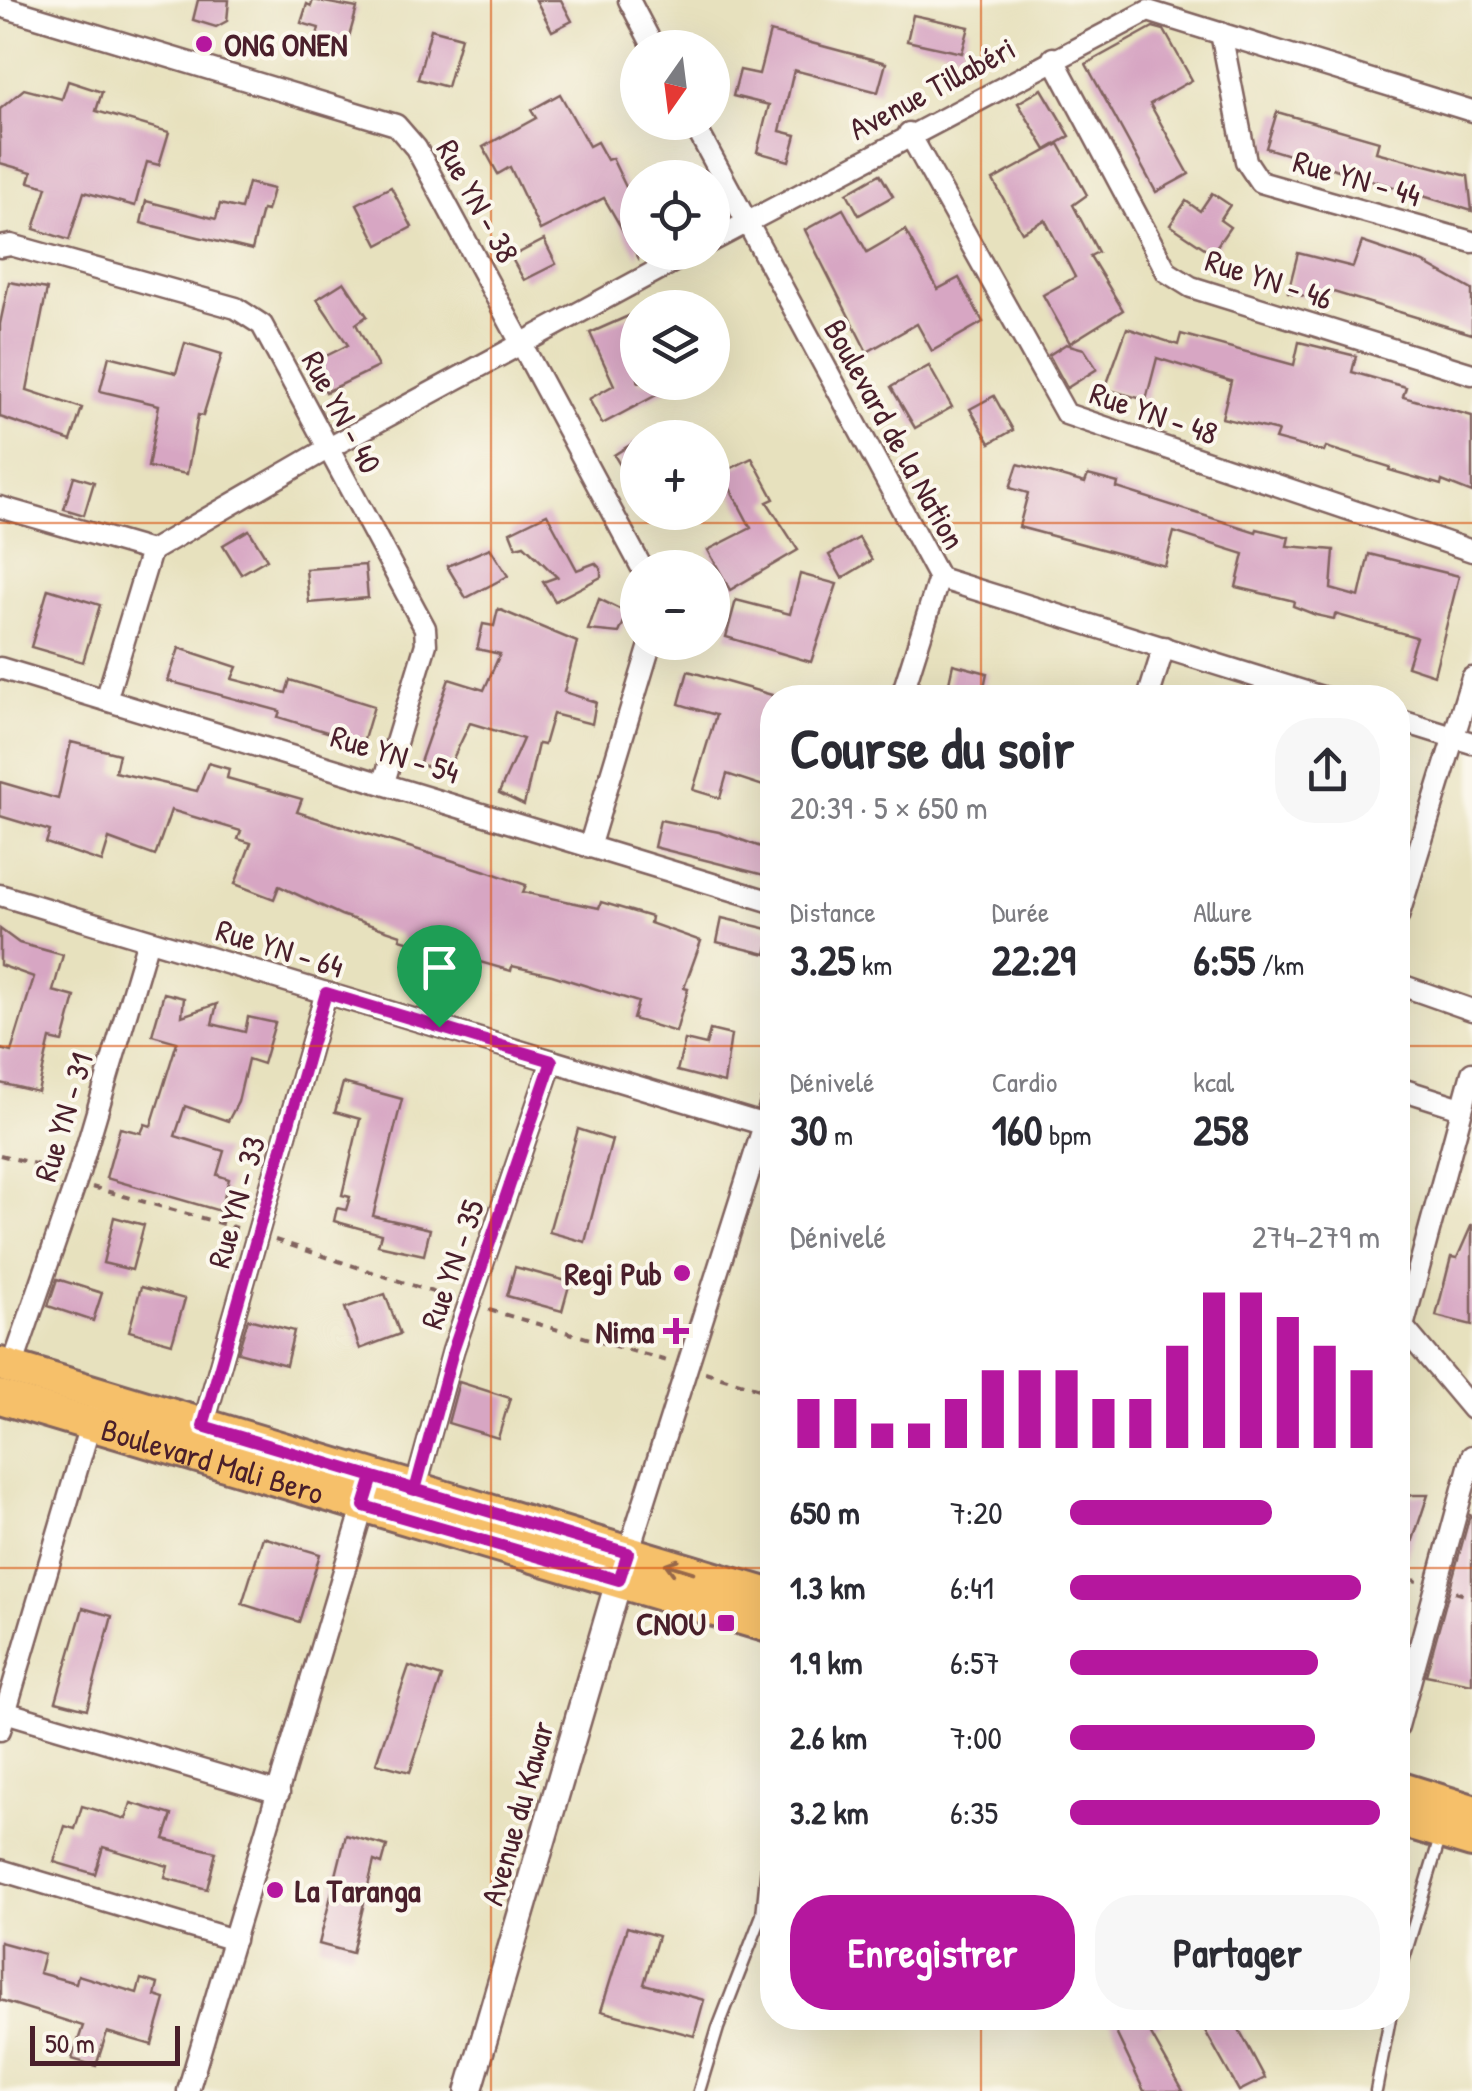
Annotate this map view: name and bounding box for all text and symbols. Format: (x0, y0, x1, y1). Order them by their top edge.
place label: ONG ONEN (224, 23, 348, 66)
street label: Avenue Tillabéri (841, 26, 1023, 150)
north arrow (620, 30, 730, 140)
map controls (620, 30, 730, 660)
marker: ONG ONEN (193, 33, 215, 55)
street label: Rue YN - 38 (427, 132, 529, 270)
street label: Rue YN - 44 (1288, 139, 1426, 217)
button: locate (620, 160, 730, 270)
street label: Rue YN - 46 (1200, 238, 1338, 320)
button: layers (620, 290, 730, 400)
street label: Boulevard de la Nation (814, 311, 976, 557)
street label: Rue YN - 40 (292, 343, 392, 481)
street label: Rue YN - 48 (1085, 371, 1223, 455)
button: + (620, 420, 730, 530)
button: − (620, 550, 730, 660)
text: Course du soir (790, 711, 1074, 785)
street label: Rue YN - 54 (326, 714, 464, 794)
button: share (1275, 718, 1380, 823)
text: 20:39 · 5 × 650 m (790, 786, 988, 829)
text: Distance (790, 893, 876, 931)
text: Durée (992, 893, 1049, 931)
text: Allure (1193, 893, 1252, 931)
street label: Rue YN - 64 (211, 908, 349, 988)
pin (397, 925, 482, 1028)
text: 3.25 (790, 931, 855, 988)
text: 22:29 (992, 931, 1076, 988)
text: 6:55 (1193, 931, 1255, 988)
icon: arrive (412, 940, 467, 995)
text: km (855, 946, 892, 984)
text: /km (1255, 946, 1304, 984)
street label: Rue YN - 31 (23, 1048, 103, 1186)
text: Dénivelé (790, 1063, 874, 1101)
text: Cardio (992, 1063, 1057, 1101)
text: kcal (1193, 1063, 1234, 1101)
text: 30 (790, 1101, 828, 1158)
text: 160 (992, 1101, 1042, 1158)
text: 258 (1193, 1101, 1249, 1158)
text: m (828, 1116, 853, 1154)
text: bpm (1042, 1116, 1092, 1154)
street label: Rue YN - 33 (197, 1131, 275, 1273)
street label: Rue YN - 35 (410, 1194, 494, 1334)
text: Dénivelé (790, 1215, 886, 1258)
text: 274–279 m (1252, 1215, 1380, 1258)
place label: Regi Pub (565, 1252, 662, 1296)
marker: Regi Pub (671, 1262, 693, 1284)
place label: Nima (596, 1310, 654, 1353)
marker: Nima (663, 1318, 689, 1344)
street label: Boulevard Mali Bero (97, 1407, 329, 1514)
text: 650 m (790, 1491, 860, 1534)
text: 7:20 (950, 1491, 1003, 1534)
one-way arrow (664, 1558, 695, 1576)
text: 1.3 km (790, 1566, 865, 1609)
text: 6:41 (950, 1566, 994, 1609)
place label: CNOU (636, 1602, 706, 1645)
marker: CNOU (715, 1612, 737, 1634)
text: 1.9 km (790, 1641, 863, 1684)
text: 6:57 (950, 1641, 1000, 1684)
street label: Avenue du Kawar (470, 1716, 564, 1910)
text: 2.6 km (790, 1716, 867, 1759)
text: 7:00 (950, 1716, 1002, 1759)
text: 3.2 km (790, 1791, 869, 1834)
text: 6:35 (950, 1791, 998, 1834)
place label: La Taranga (295, 1869, 421, 1913)
marker: La Taranga (264, 1879, 286, 1901)
button: Enregistrer (790, 1895, 1075, 2010)
button: Partager (1095, 1895, 1380, 2010)
scale bar (30, 2021, 180, 2066)
text: 50 m (45, 2024, 95, 2062)

